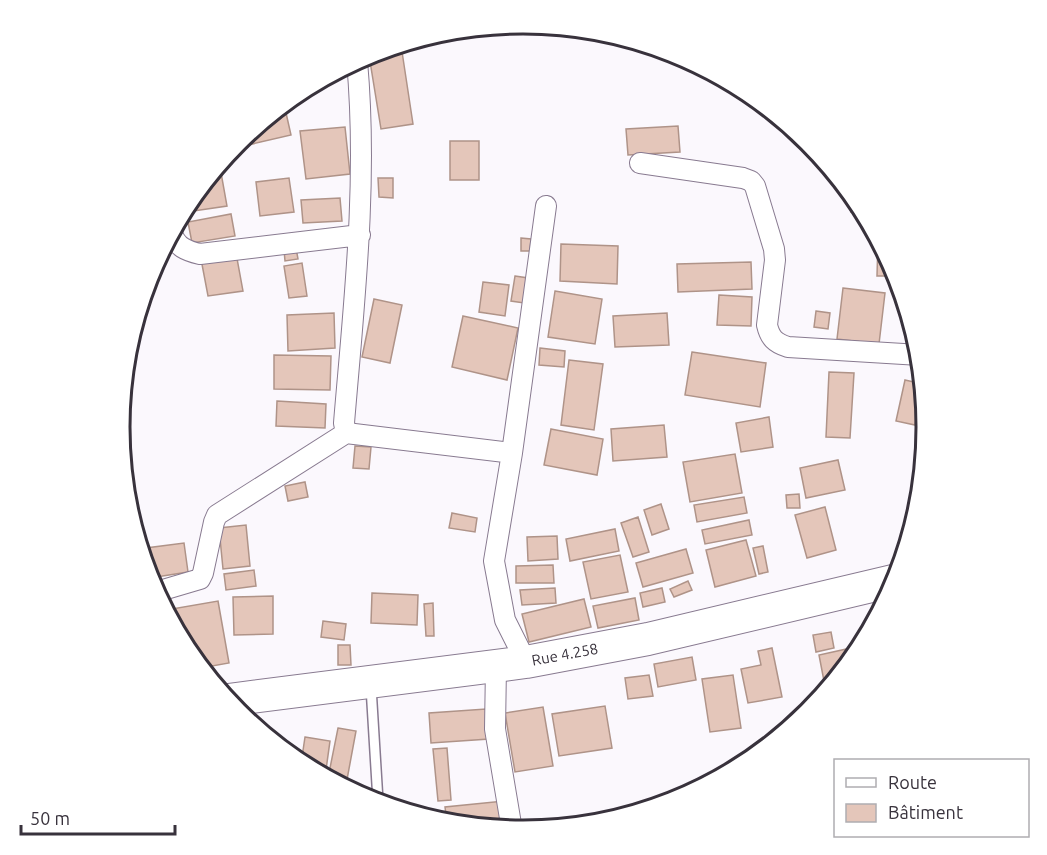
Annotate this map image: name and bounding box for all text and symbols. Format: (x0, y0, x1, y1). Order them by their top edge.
street label: Rue 4.258 (530, 640, 599, 669)
legend (834, 759, 1029, 837)
text: Route (888, 772, 937, 792)
scale bar (21, 798, 176, 836)
text: Bâtiment (888, 802, 963, 822)
text: 50 m (30, 808, 70, 828)

